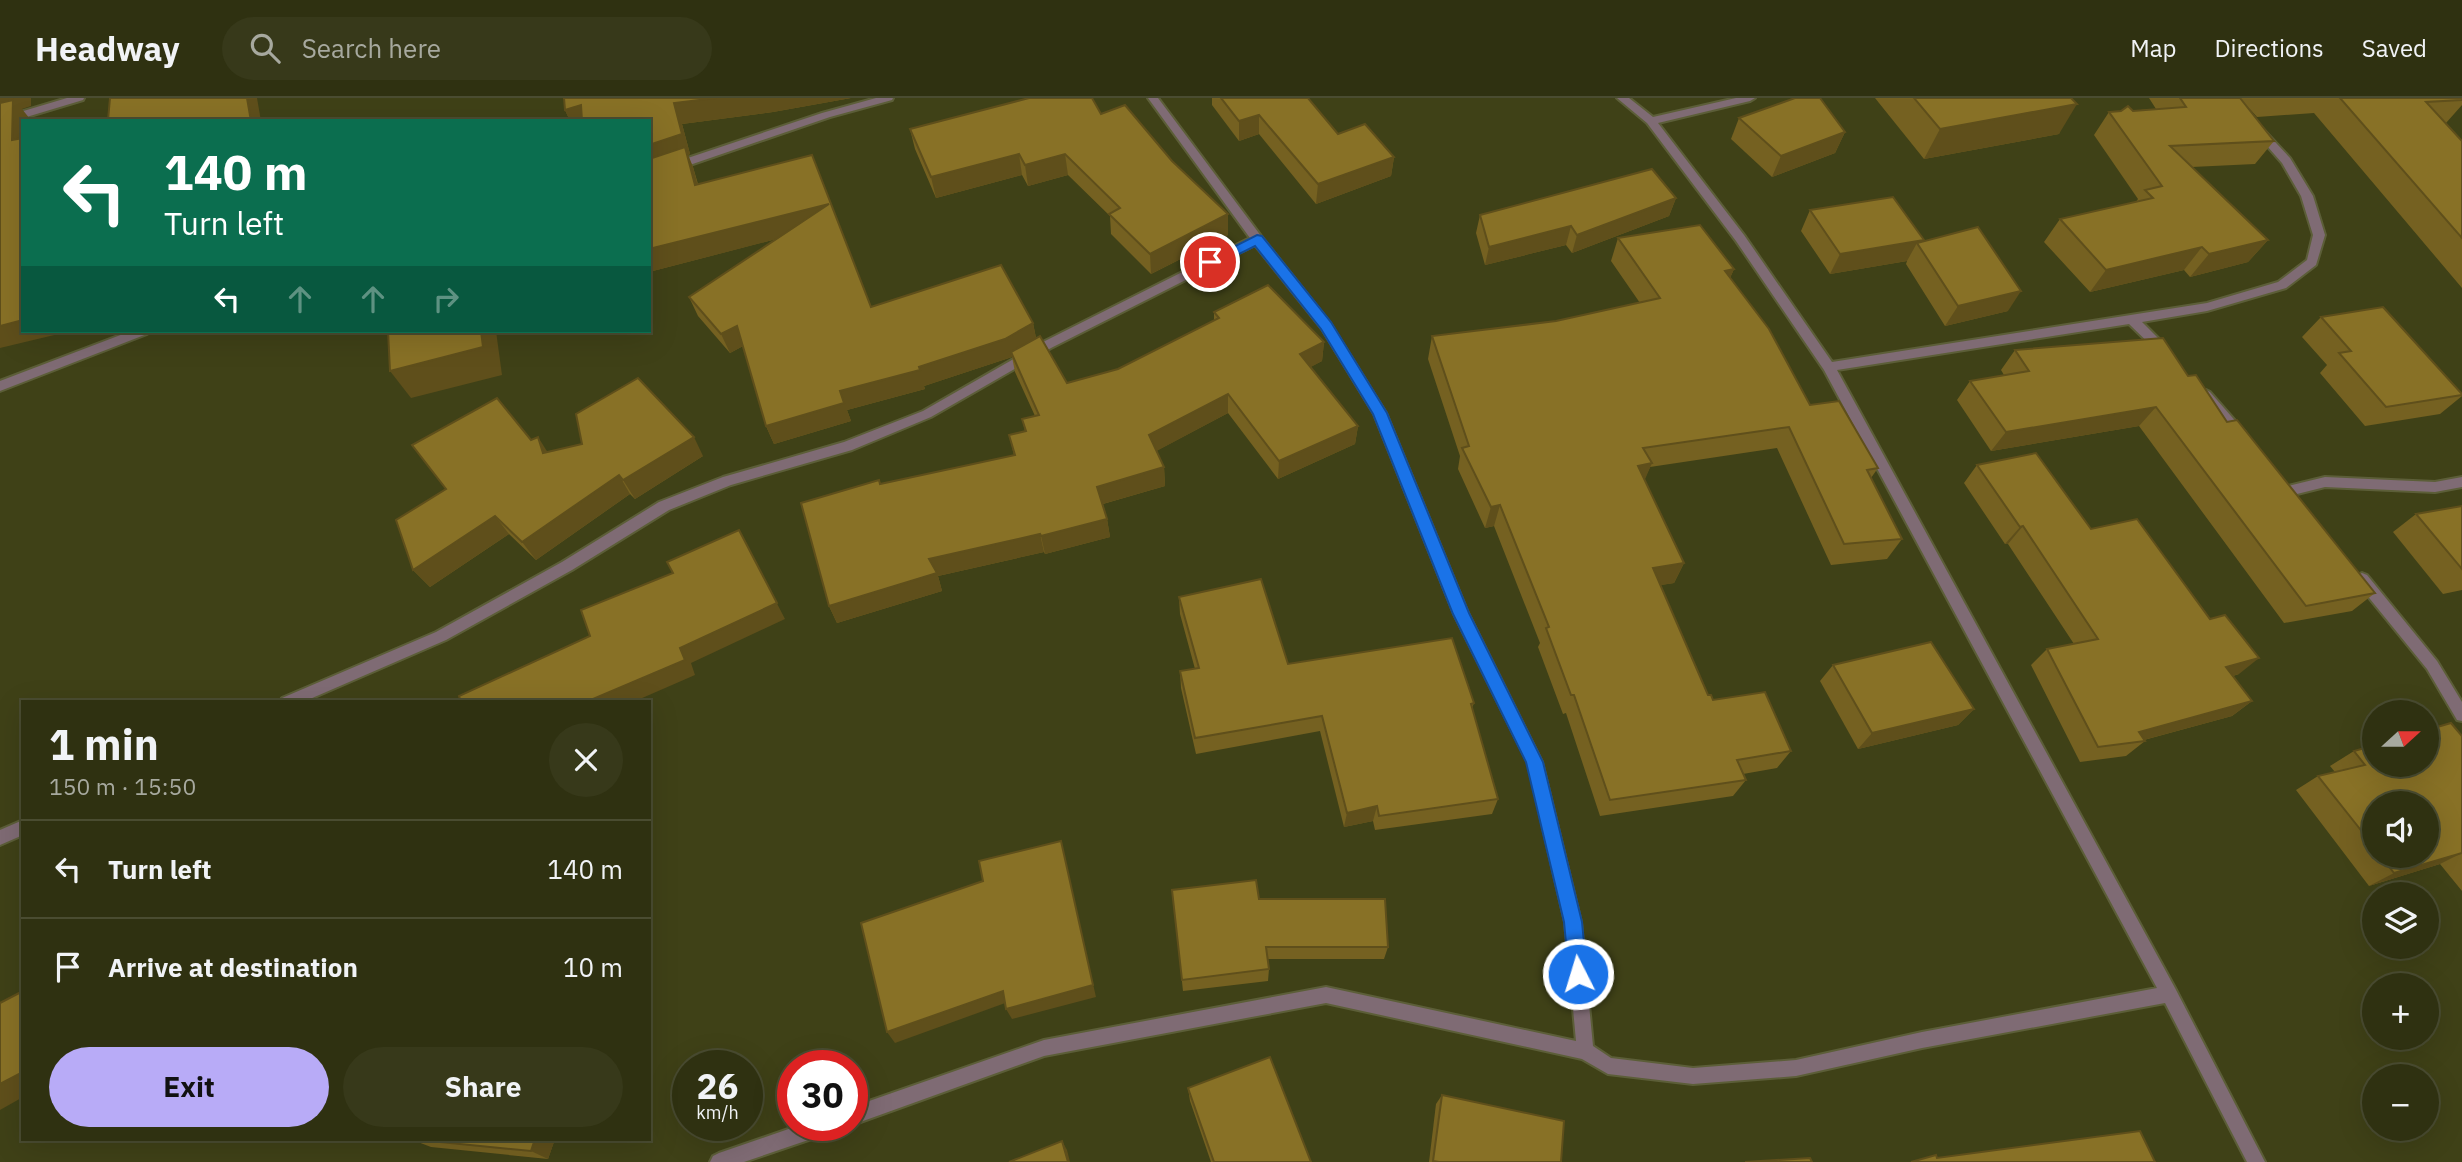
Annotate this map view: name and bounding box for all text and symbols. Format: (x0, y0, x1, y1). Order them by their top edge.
search box (222, 17, 712, 80)
text: Headway (35, 27, 180, 70)
icon: search (246, 29, 284, 67)
text: Search here (302, 31, 441, 65)
text: Map (2130, 32, 2176, 64)
text: Directions (2214, 32, 2324, 64)
text: Saved (2362, 32, 2427, 64)
text: 140 m (164, 140, 308, 203)
icon: left (49, 147, 140, 238)
text: Turn left (164, 202, 284, 244)
pin (1180, 232, 1240, 292)
icon: arrive (1191, 243, 1229, 281)
icon: left (208, 280, 246, 318)
icon: ahead (281, 280, 319, 318)
icon: ahead (354, 280, 392, 318)
icon: right (427, 280, 465, 318)
north arrow (2362, 700, 2440, 777)
map controls (2362, 700, 2439, 1141)
text: 1 min (49, 717, 159, 772)
button: close (549, 723, 623, 797)
text: 150 m · 15:50 (49, 771, 196, 801)
button: sound (2362, 791, 2439, 868)
icon: left (49, 850, 87, 888)
text: Turn left (108, 852, 211, 886)
text: 140 m (547, 852, 623, 886)
button: layers (2362, 882, 2439, 959)
position arrow (1541, 937, 1615, 1011)
icon: arrive (49, 948, 87, 986)
text: Arrive at destination (108, 950, 358, 984)
text: 10 m (563, 950, 623, 984)
button: + (2362, 973, 2439, 1050)
button: Exit (49, 1047, 329, 1127)
button: Share (343, 1047, 623, 1127)
speed limit sign: 30 (777, 1050, 868, 1141)
text: 26 (696, 1063, 739, 1109)
button: − (2362, 1064, 2439, 1141)
text: km/h (696, 1101, 739, 1124)

